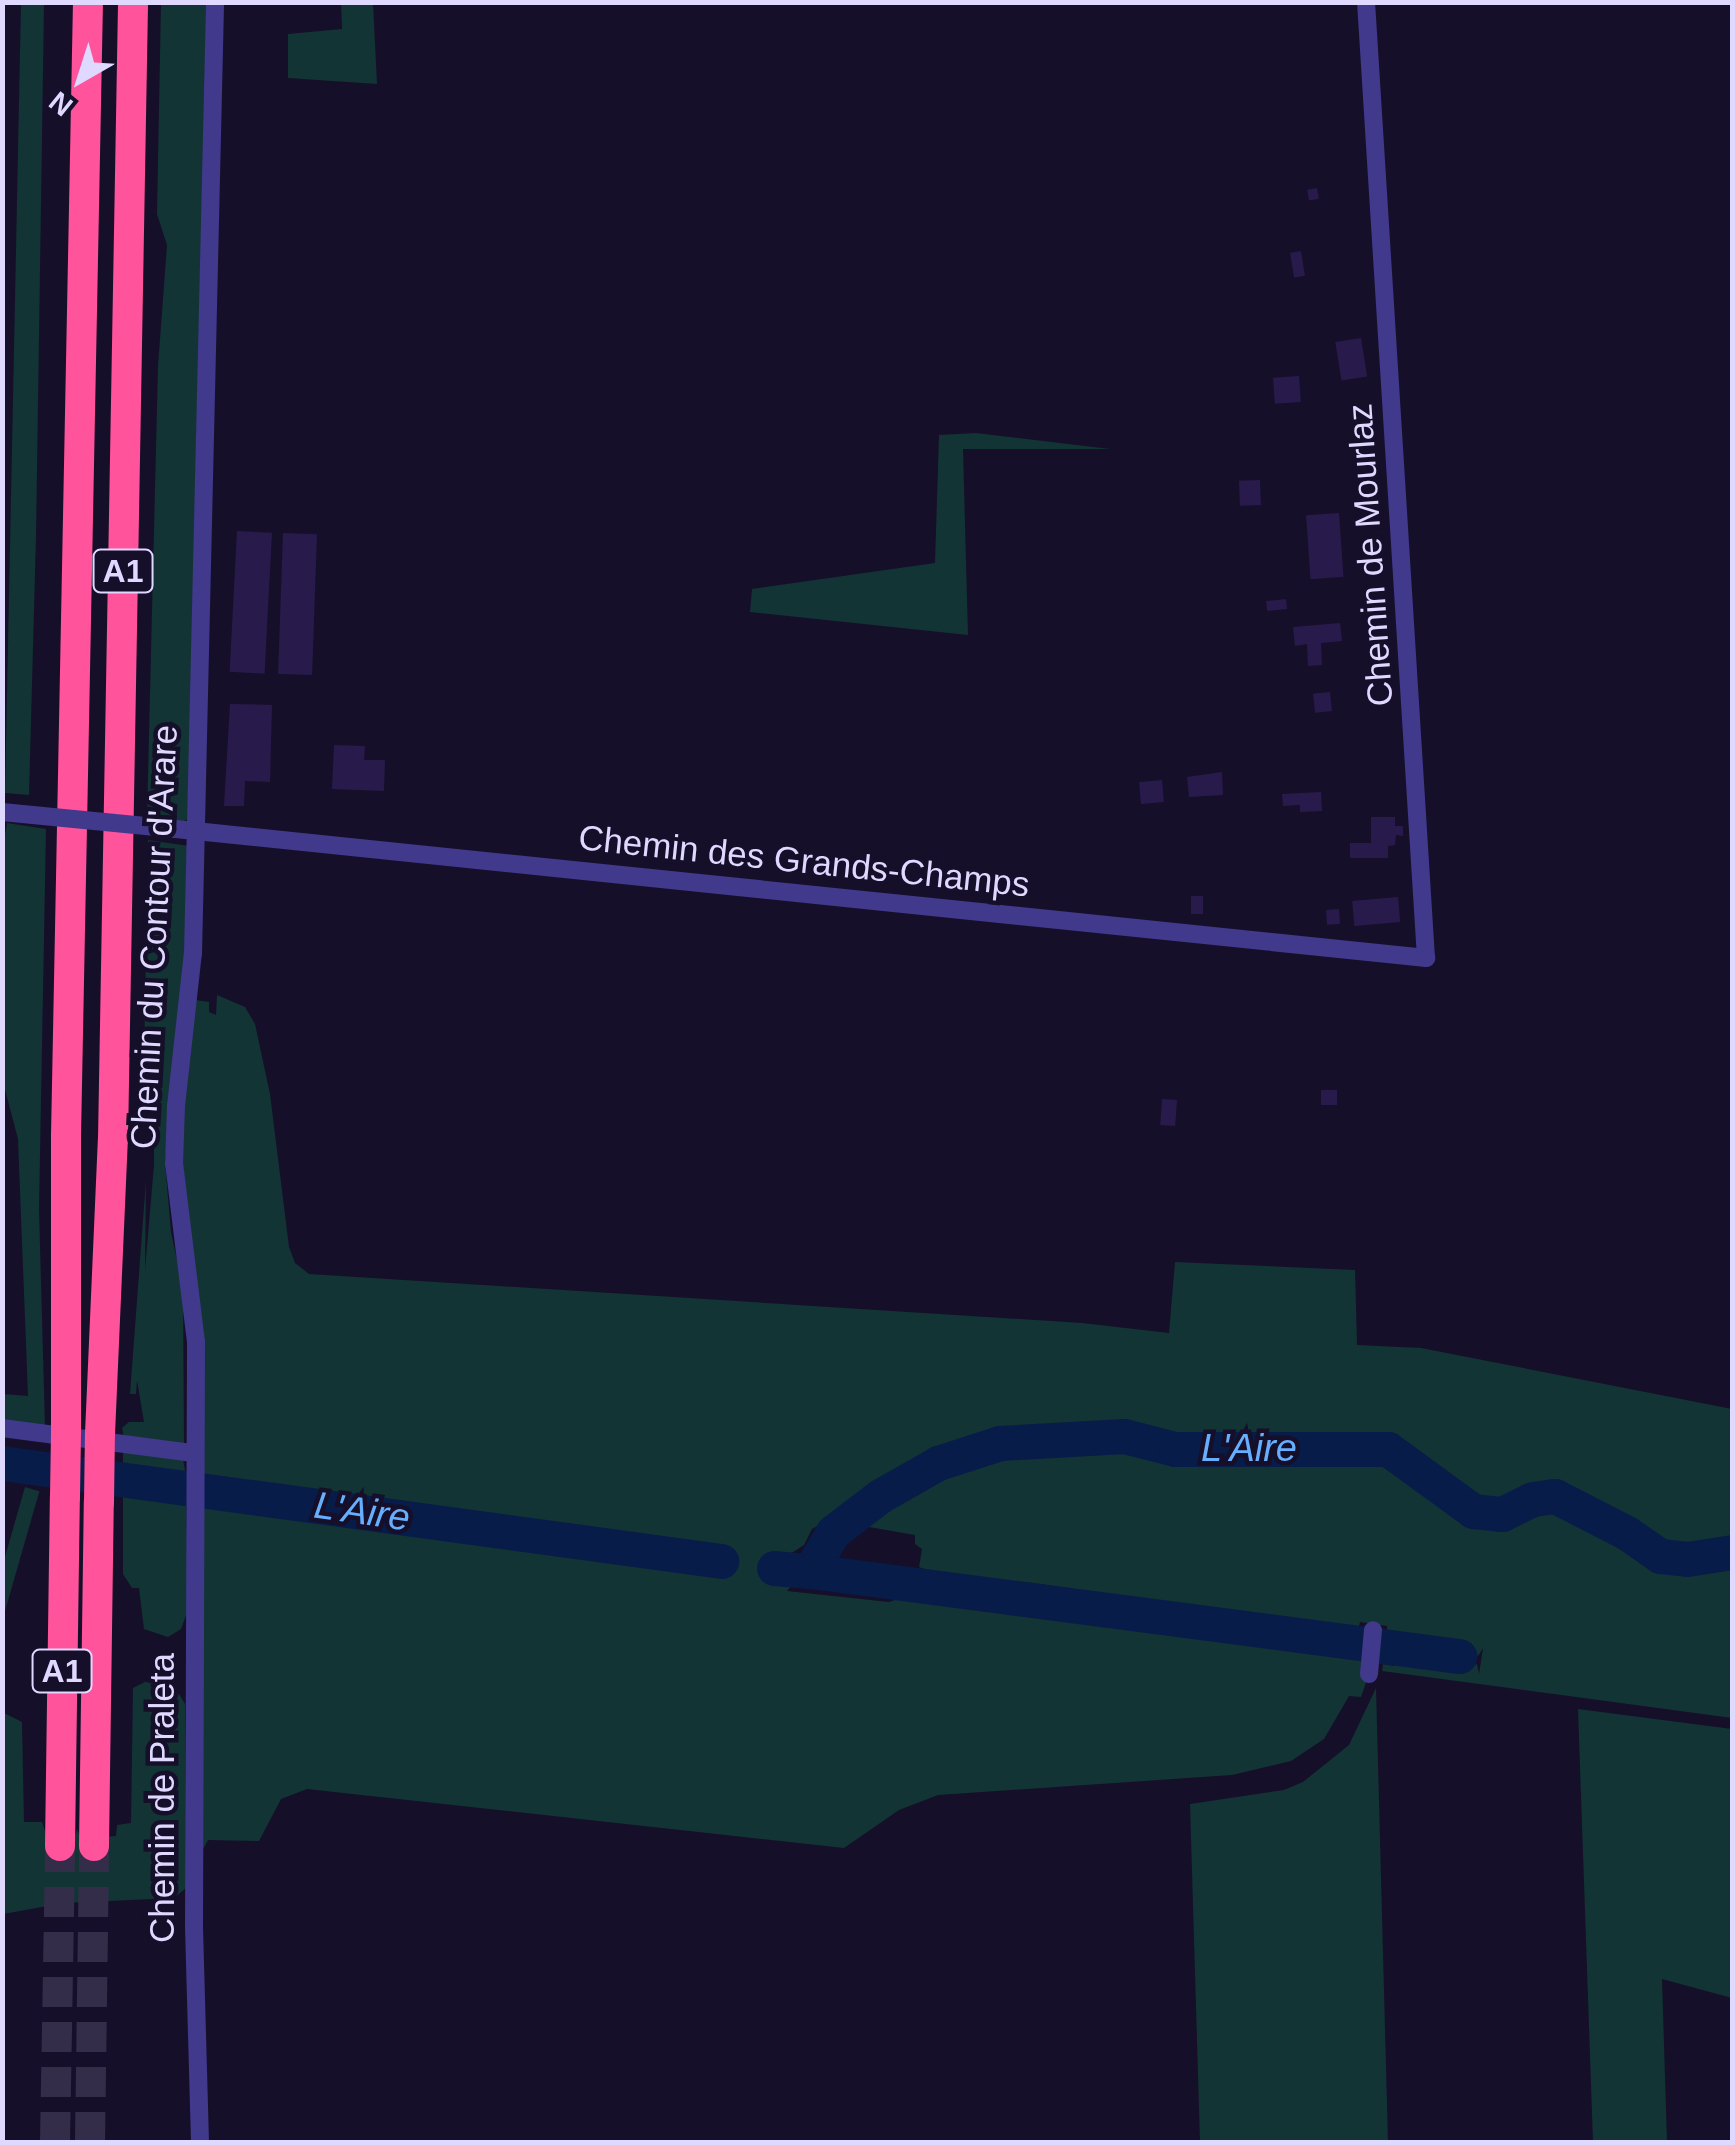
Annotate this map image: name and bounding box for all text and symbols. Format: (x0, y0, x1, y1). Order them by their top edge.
north arrow (30, 30, 130, 130)
text: N (43, 85, 78, 122)
street label: Chemin de Mourlaz (1338, 402, 1402, 708)
road number: A1 (90, 544, 156, 598)
street label: Chemin du Contour d'Arare (122, 724, 186, 1150)
street label: Chemin des Grands-Champs (576, 816, 1032, 906)
water label: L'Aire (1201, 1426, 1297, 1472)
water label: L'Aire (311, 1483, 413, 1541)
road number: A1 (30, 1644, 94, 1698)
street label: Chemin de Praleta (141, 1653, 183, 1943)

